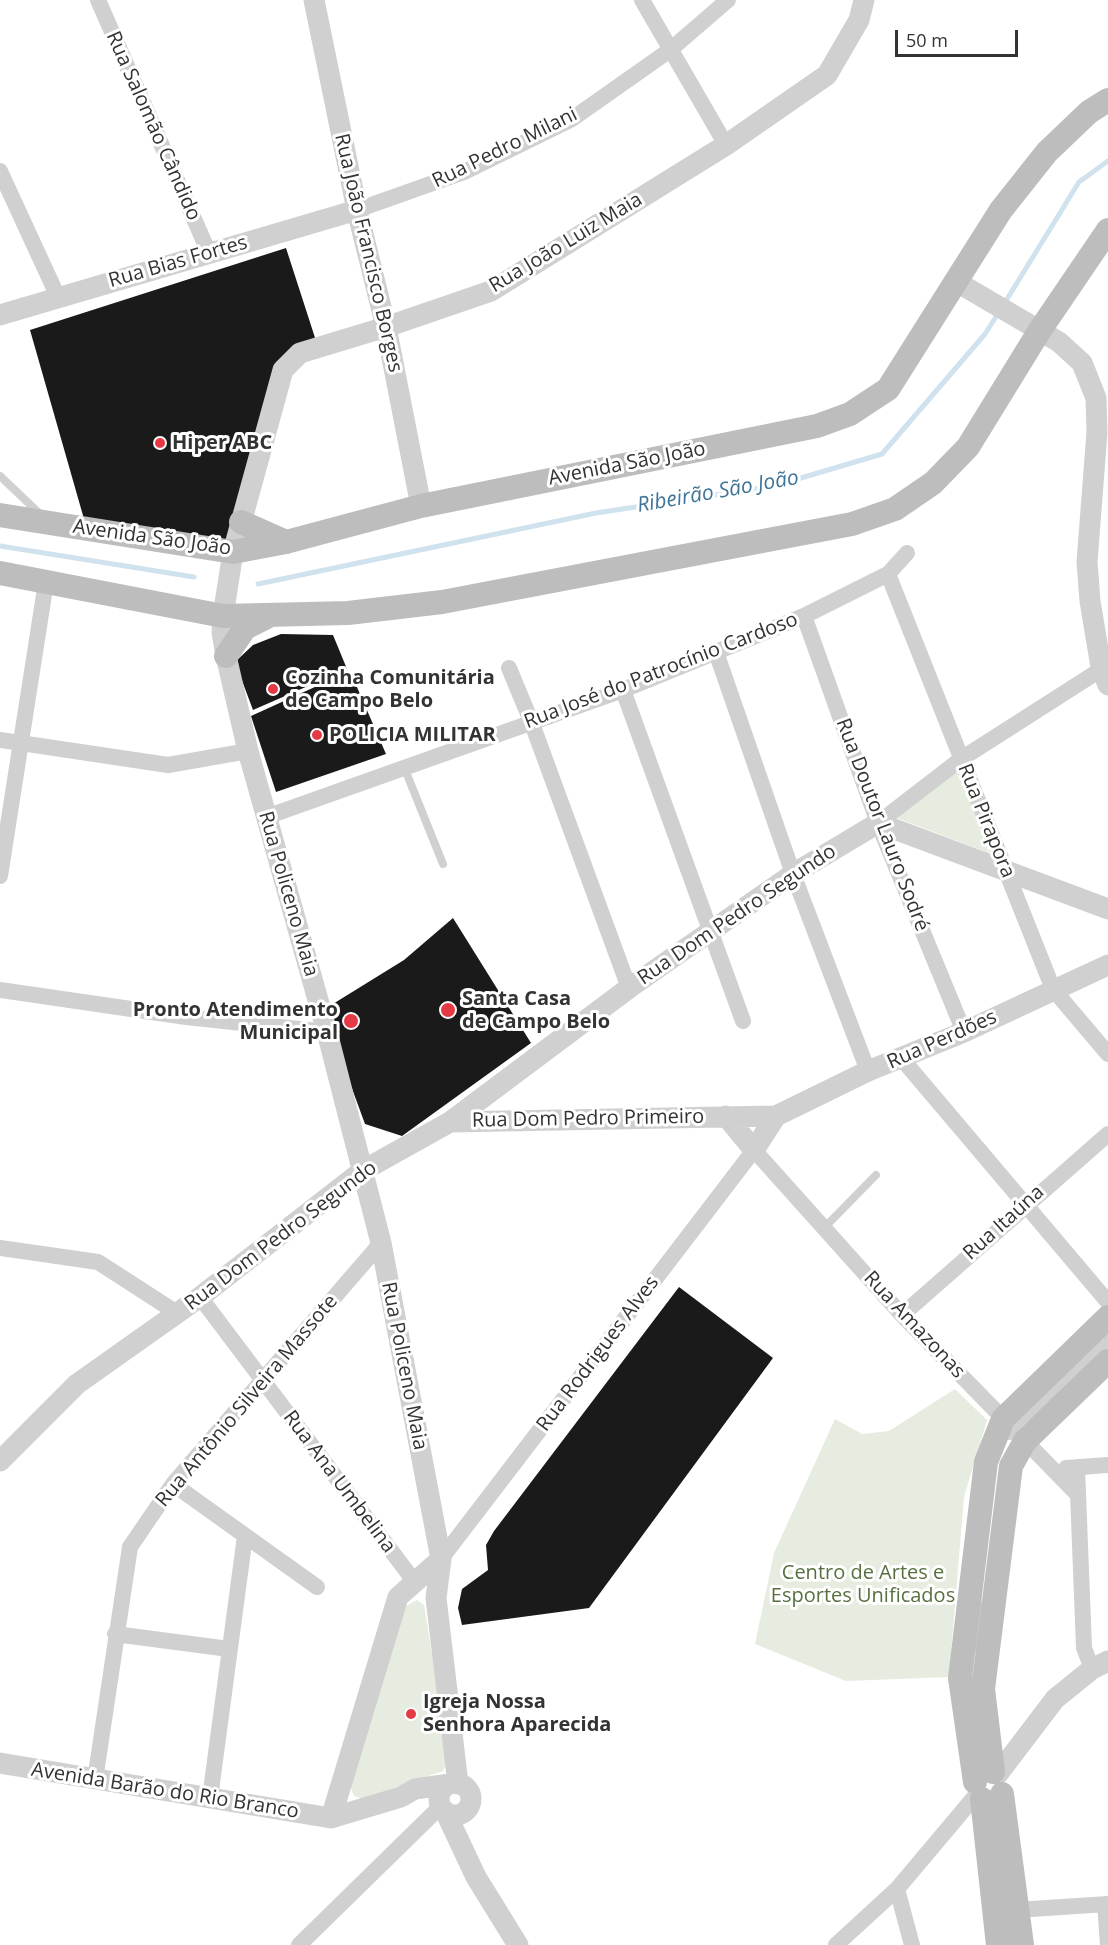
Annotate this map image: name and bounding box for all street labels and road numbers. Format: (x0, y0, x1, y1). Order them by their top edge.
street label: Rua Salomão Cândido (100, 28, 206, 224)
street label: Rua Pedro Milani (429, 103, 581, 193)
street label: Rua João Francisco Borges (329, 131, 407, 375)
street label: Rua João Luiz Maia (485, 188, 647, 298)
street label: Rua Bias Fortes (106, 231, 250, 293)
street label: Avenida São João (546, 437, 708, 491)
street label: Avenida São João (71, 515, 233, 561)
street label: Rua José do Patrocínio Cardoso (521, 608, 801, 734)
street label: Rua Doutor Lauro Sodré (830, 715, 934, 935)
street label: Rua Pirapora (952, 760, 1020, 882)
street label: Rua Policeno Maia (253, 809, 323, 979)
street label: Rua Dom Pedro Segundo (633, 840, 841, 990)
street label: Rua Perdões (884, 1005, 1000, 1075)
street label: Rua Dom Pedro Primeiro (472, 1105, 704, 1133)
street label: Rua Dom Pedro Segundo (180, 1156, 382, 1316)
street label: Rua Itaúna (959, 1180, 1049, 1266)
street label: Rua Amazonas (858, 1267, 970, 1383)
street label: Rua Rodrigues Alves (532, 1272, 664, 1436)
street label: Rua Policeno Maia (376, 1280, 432, 1452)
street label: Rua Antônio Silveira Massote (151, 1290, 343, 1512)
street label: Rua Ana Umbelina (278, 1406, 400, 1558)
street label: Avenida Barão do Rio Branco (30, 1758, 300, 1824)

